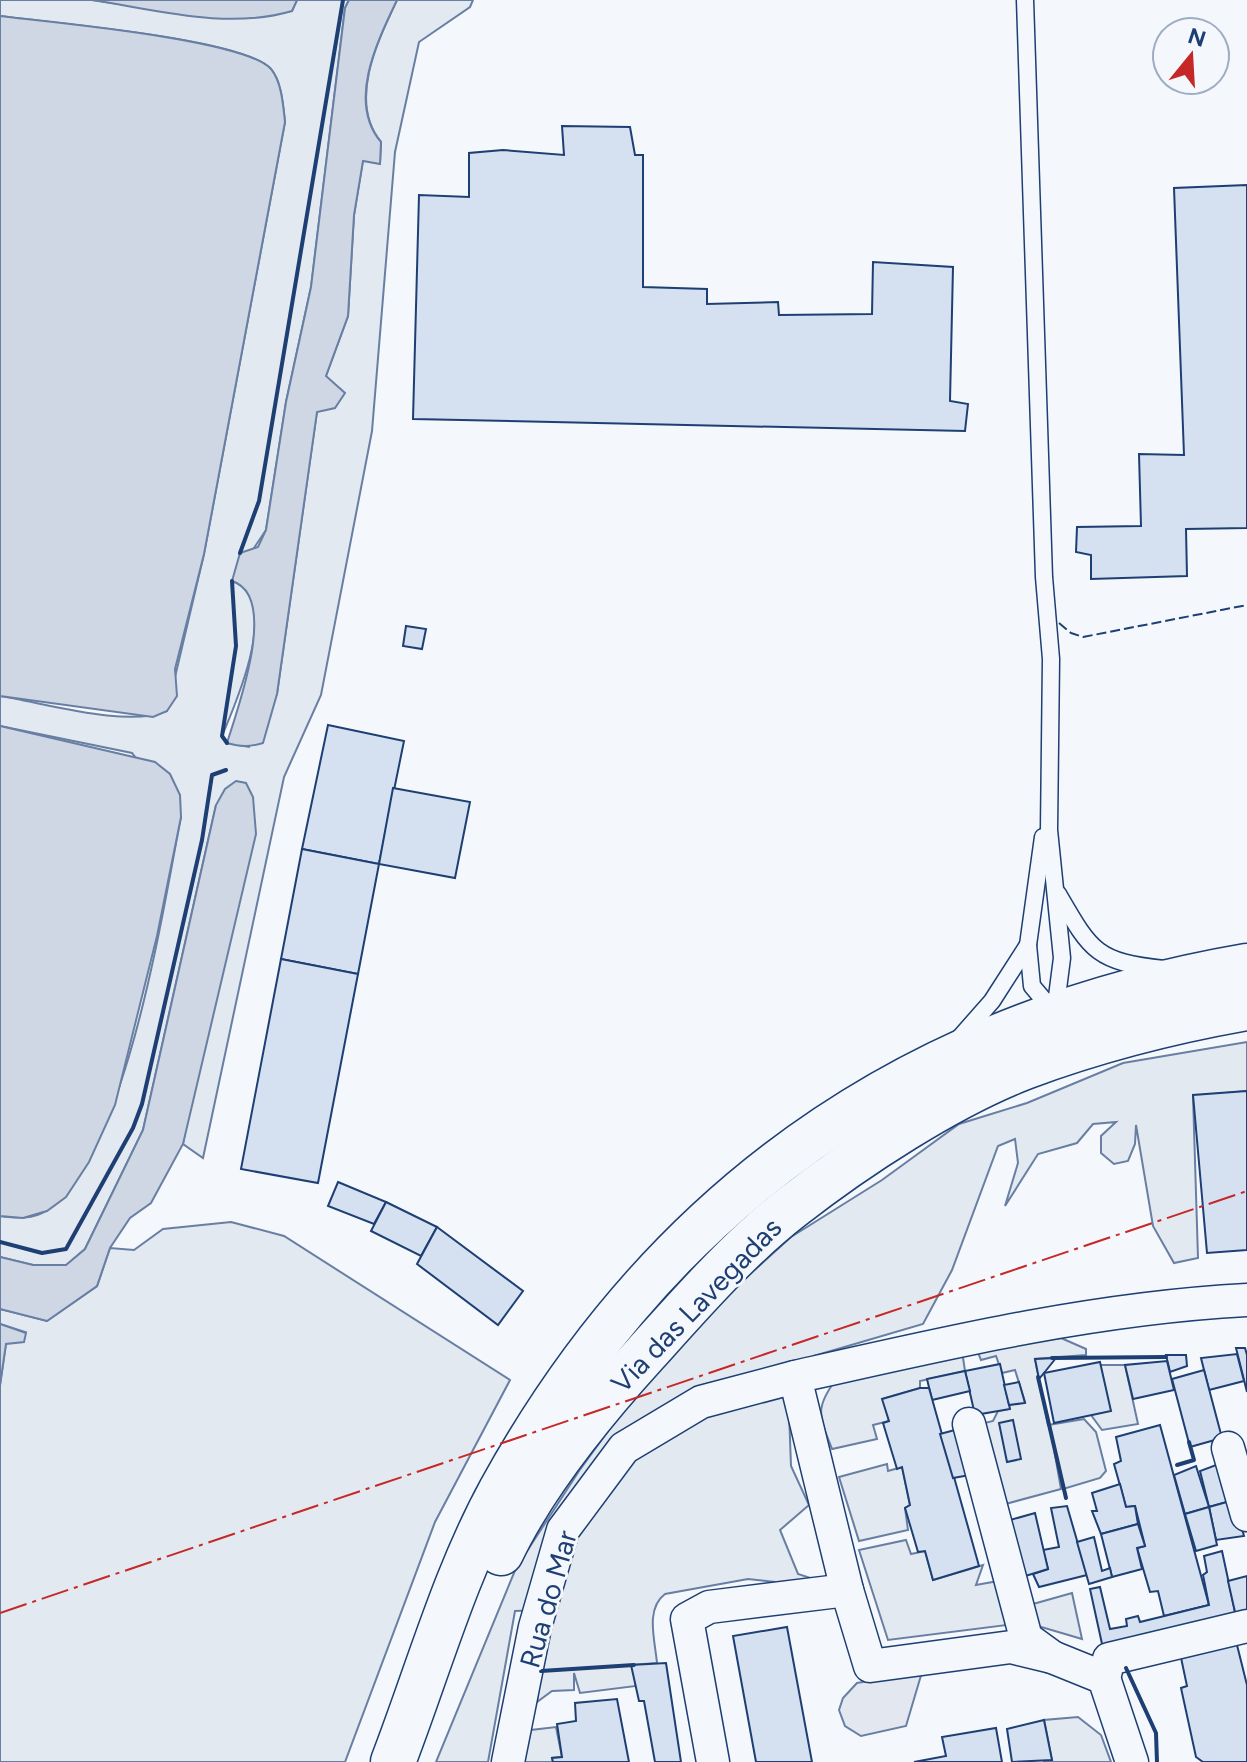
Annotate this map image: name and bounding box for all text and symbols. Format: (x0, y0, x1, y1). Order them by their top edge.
north arrow (1151, 16, 1231, 96)
text: N (1185, 22, 1209, 53)
street label: Via das Lavegadas (604, 1210, 788, 1400)
street label: Rua do Mar (512, 1526, 584, 1672)

